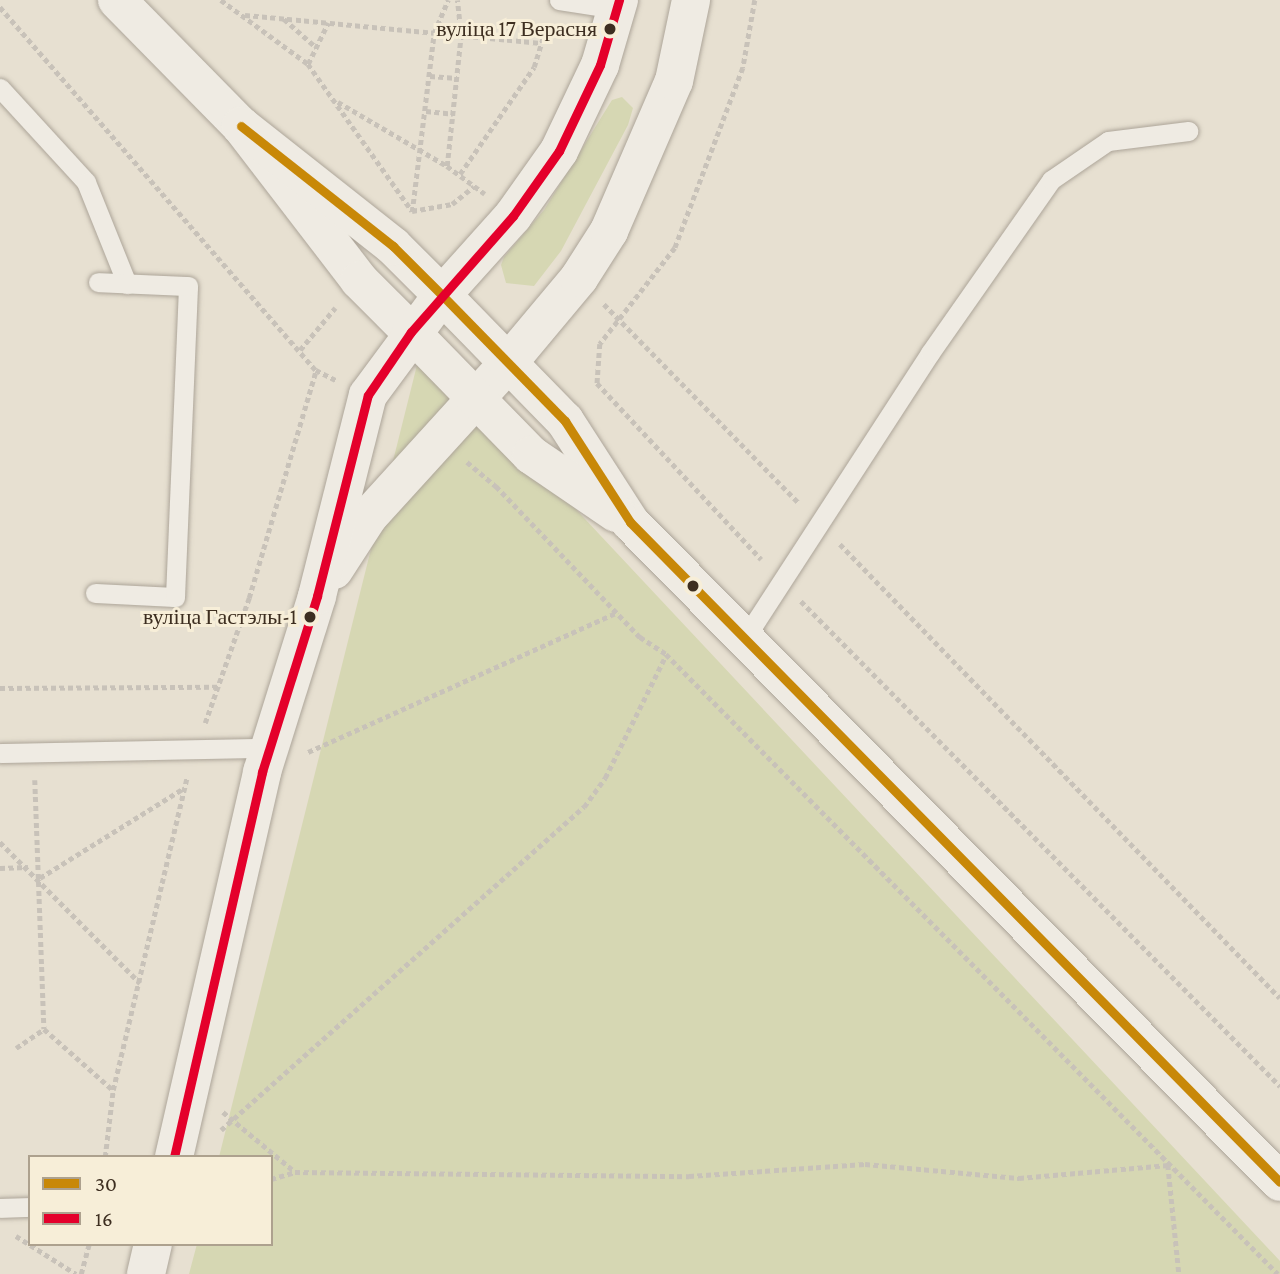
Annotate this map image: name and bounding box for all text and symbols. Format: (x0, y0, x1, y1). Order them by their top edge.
place label: вуліца 17 Верасня (436, 16, 597, 42)
marker: вуліца 17 Верасня (603, 22, 617, 36)
unlabelled marker (686, 579, 700, 593)
place label: вуліца Гастэлы-1 (143, 604, 297, 630)
marker: вуліца Гастэлы-1 (303, 610, 317, 624)
legend (28, 1155, 273, 1246)
text: 30 (95, 1172, 117, 1196)
text: 16 (95, 1207, 113, 1231)

